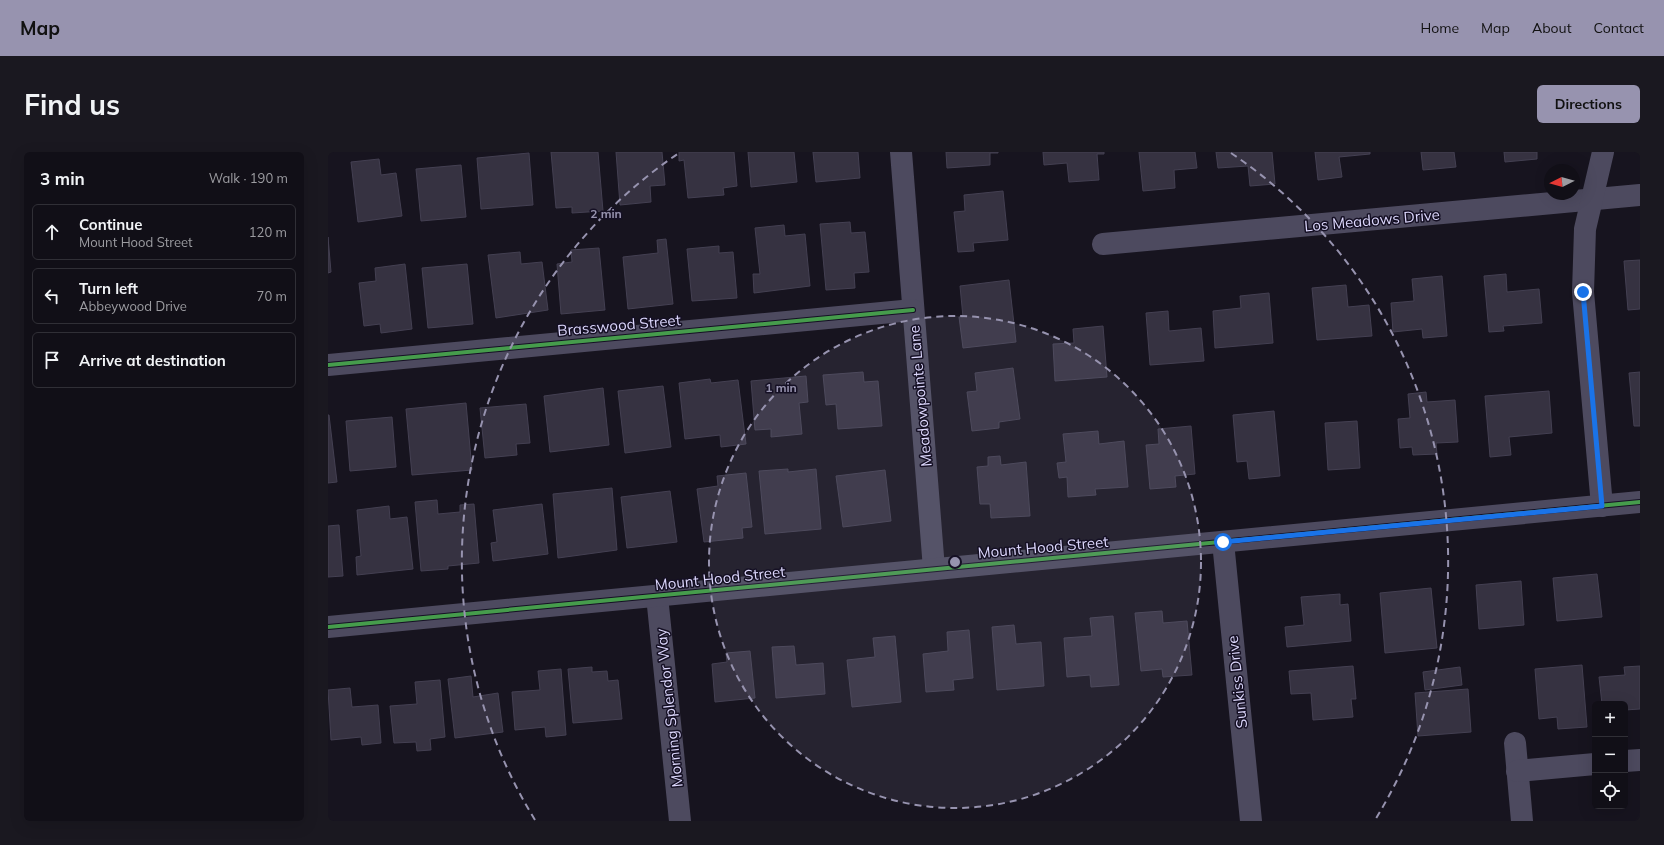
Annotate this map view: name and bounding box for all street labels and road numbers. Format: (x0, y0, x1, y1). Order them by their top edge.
street label: Los Meadows Drive (1303, 205, 1441, 235)
street label: Brasswood Street (557, 310, 681, 340)
street label: Meadowpointe Lane (904, 325, 936, 467)
street label: Mount Hood Street (977, 532, 1109, 562)
street label: Mount Hood Street (654, 562, 786, 594)
street label: Morning Splendor Way (651, 628, 687, 788)
street label: Sunkiss Drive (1223, 635, 1251, 729)

